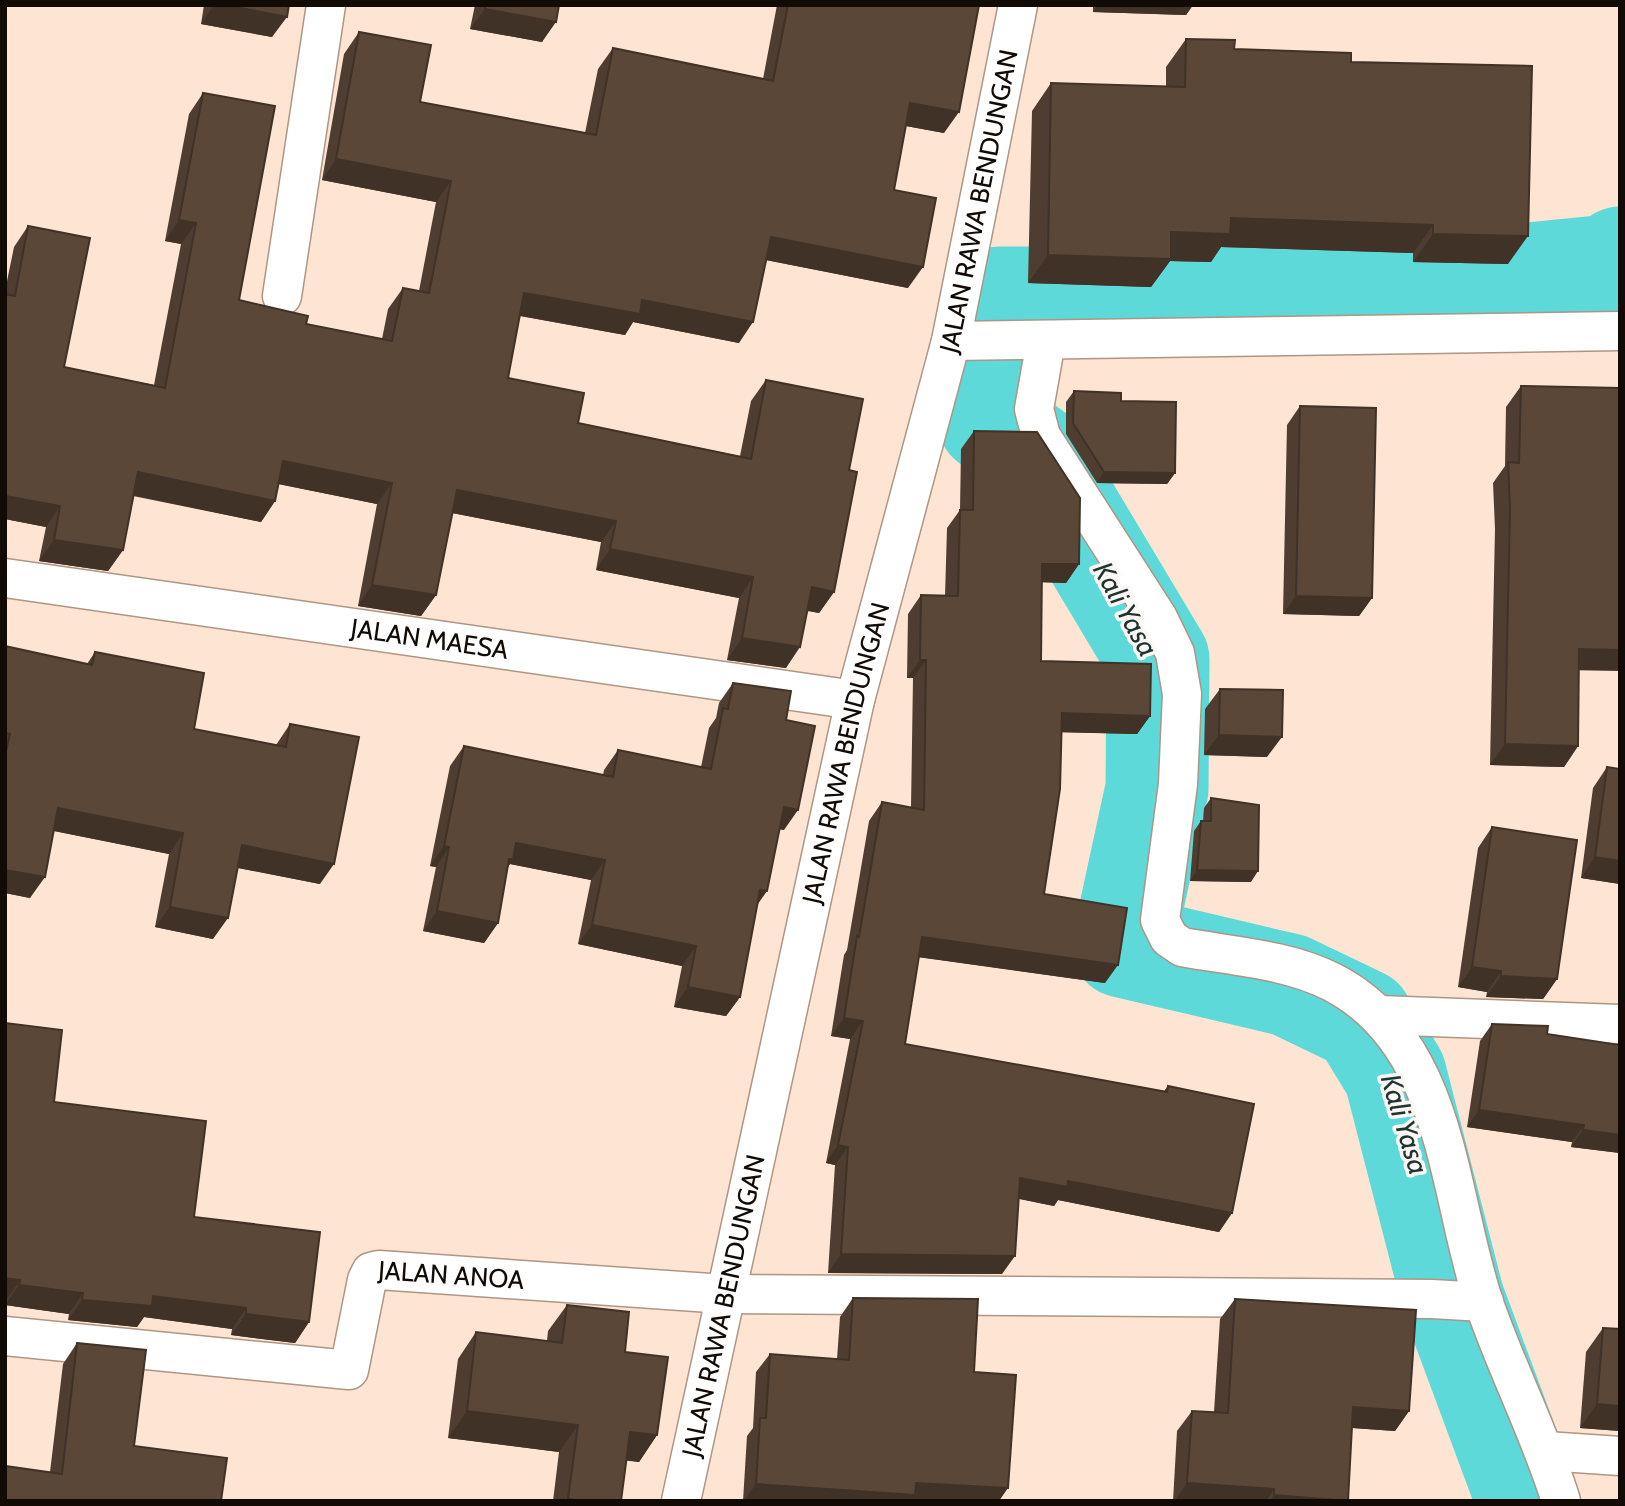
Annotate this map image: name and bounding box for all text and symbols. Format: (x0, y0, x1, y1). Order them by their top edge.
street label: JALAN RAWA BENDUNGAN (932, 47, 1025, 357)
water label: Kali Yasa (1086, 556, 1166, 662)
street label: JALAN RAWA BENDUNGAN (795, 599, 896, 907)
street label: JALAN MAESA (348, 612, 510, 666)
water label: Kali Yasa (1374, 1070, 1436, 1178)
street label: JALAN RAWA BENDUNGAN (675, 1152, 772, 1461)
street label: JALAN ANOA (376, 1254, 525, 1296)

